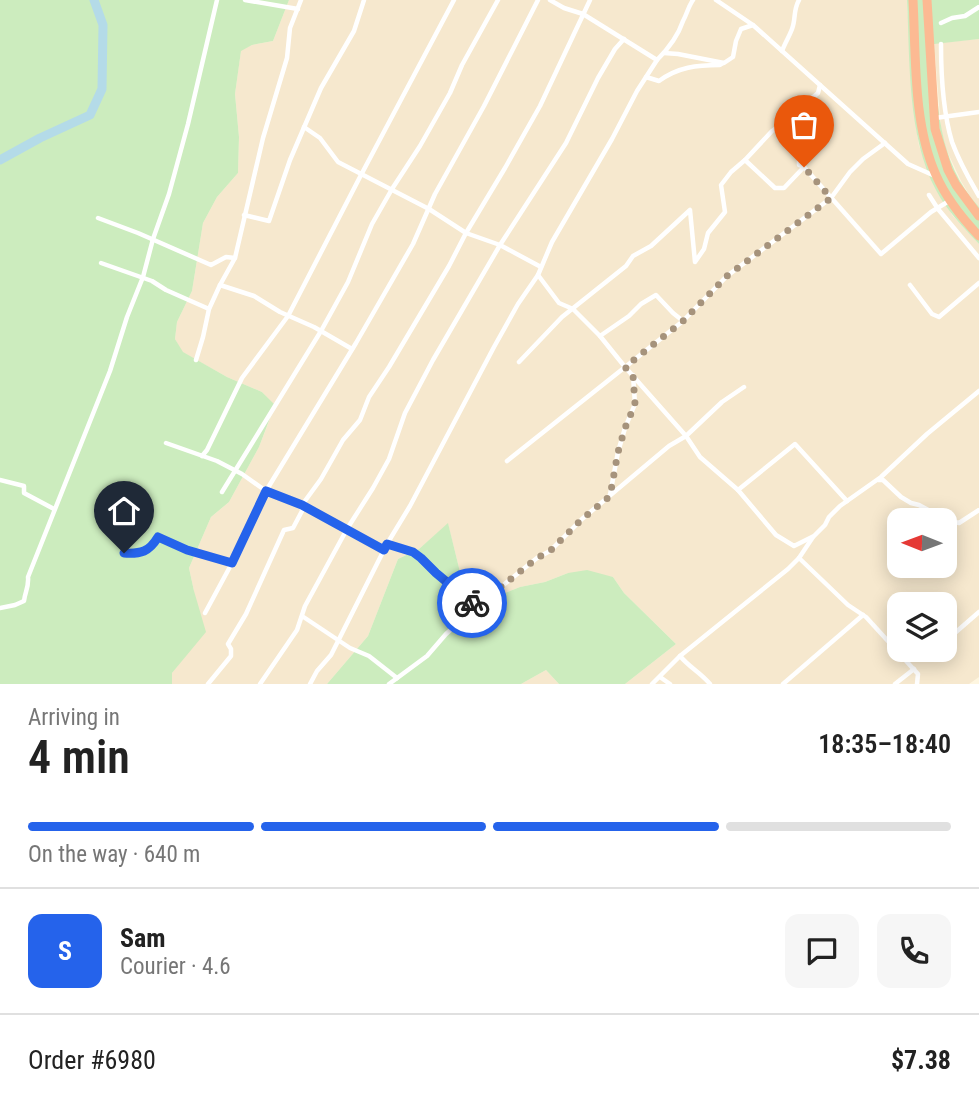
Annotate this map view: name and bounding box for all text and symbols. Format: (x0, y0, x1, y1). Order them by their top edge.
pin (774, 95, 834, 167)
icon: bag (785, 106, 823, 144)
pin (94, 481, 154, 553)
icon: home (105, 492, 143, 530)
north arrow (887, 508, 957, 578)
map controls (887, 508, 957, 662)
courier (437, 568, 507, 638)
icon: bike (453, 584, 491, 622)
button: layers (887, 592, 957, 662)
text: Arriving in (28, 704, 120, 731)
text: 18:35–18:40 (818, 729, 951, 759)
text: 4 min (28, 730, 130, 784)
text: On the way · 640 m (28, 841, 200, 868)
button: chat (785, 914, 859, 988)
button: phone (877, 914, 951, 988)
text: Sam (120, 923, 166, 953)
text: S (58, 936, 72, 966)
text: Courier · 4.6 (120, 953, 231, 980)
text: Order #6980 (28, 1045, 156, 1075)
text: $7.38 (891, 1045, 951, 1075)

